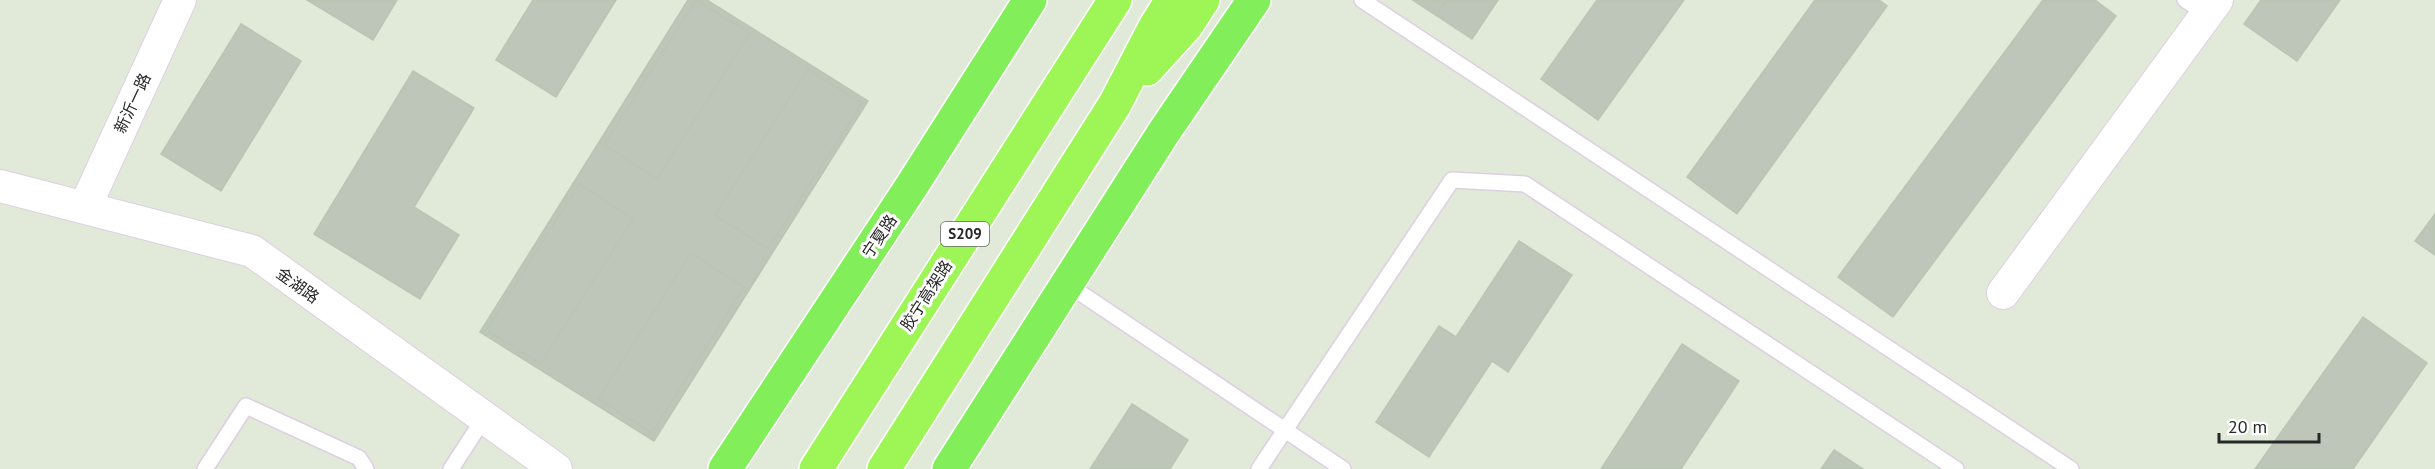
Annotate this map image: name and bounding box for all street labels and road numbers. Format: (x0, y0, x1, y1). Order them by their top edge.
street label: 新沂一路 (109, 70, 155, 136)
street label: 宁夏路 (857, 211, 901, 261)
road number: S209 (941, 222, 989, 246)
street label: 胶宁高架路 (896, 256, 956, 334)
street label: 金湖路 (273, 263, 323, 307)

